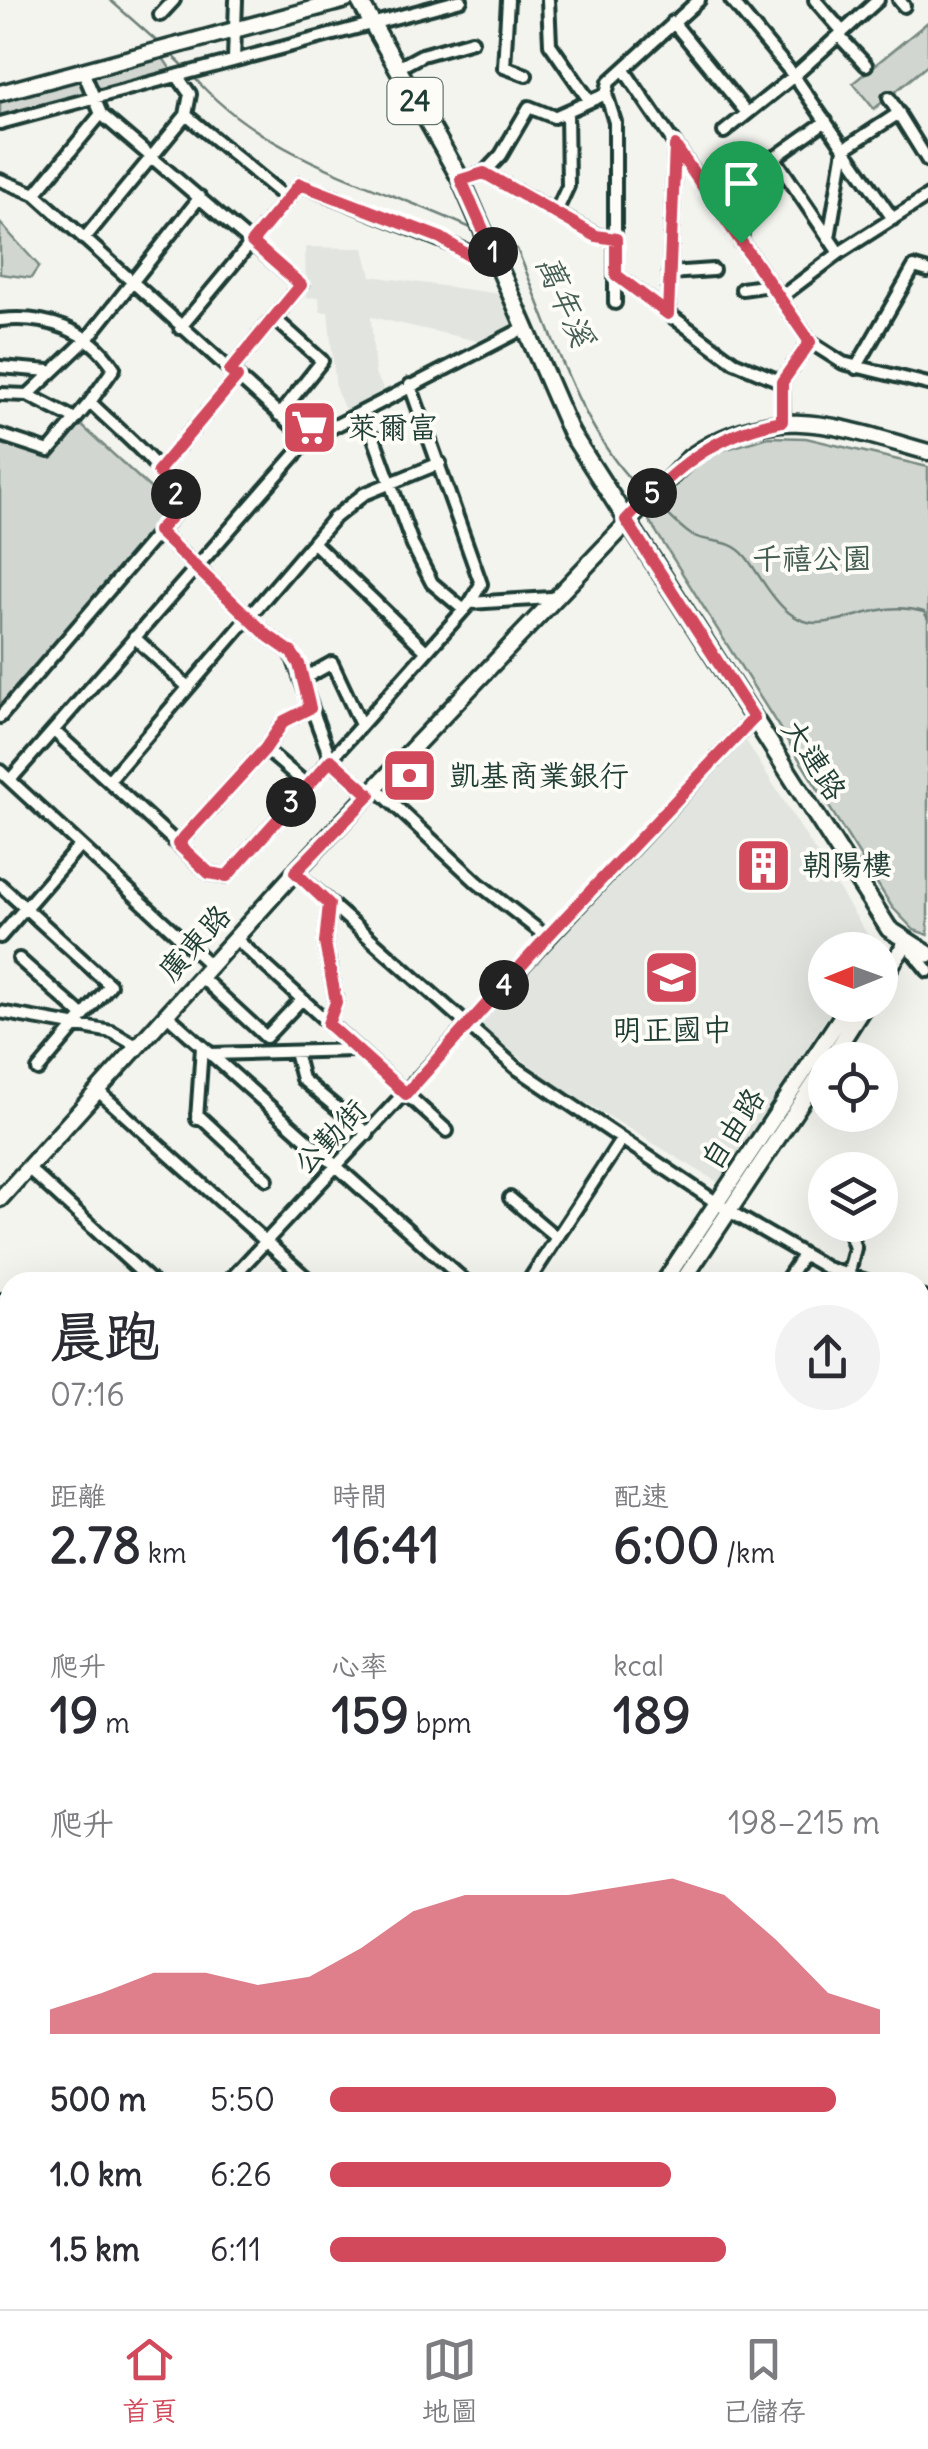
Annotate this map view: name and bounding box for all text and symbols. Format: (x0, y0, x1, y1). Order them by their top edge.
road number: 24 (388, 78, 442, 124)
pin (699, 141, 784, 244)
icon: arrive (714, 156, 769, 211)
pin: 1 (468, 227, 518, 277)
text: 1 (487, 234, 499, 270)
water label: 萬年溪 (527, 249, 605, 355)
supermarket icon: 萊爾富 (279, 398, 339, 458)
place label: 萊爾富 (348, 408, 438, 446)
pin: 5 (627, 468, 677, 518)
pin: 2 (151, 469, 201, 519)
text: 5 (644, 475, 660, 511)
text: 2 (168, 476, 184, 512)
park label: 千禧公園 (752, 539, 872, 577)
street label: 大連路 (774, 711, 855, 808)
bank icon: 凱基商業銀行 (380, 746, 440, 806)
place label: 凱基商業銀行 (449, 756, 629, 794)
pin: 3 (266, 777, 316, 827)
text: 3 (283, 784, 299, 820)
building icon: 朝陽樓 (733, 835, 793, 895)
place label: 朝陽樓 (802, 845, 892, 883)
street label: 廣東路 (150, 896, 238, 988)
north arrow (808, 932, 898, 1022)
map controls (808, 932, 898, 1242)
school or university icon: 明正國中 (642, 948, 702, 1008)
pin: 4 (479, 960, 529, 1010)
text: 4 (496, 967, 512, 1003)
place label: 明正國中 (612, 1010, 732, 1048)
button: locate (808, 1042, 898, 1132)
street label: 自由路 (692, 1080, 773, 1177)
street label: 公勤街 (284, 1091, 374, 1182)
button: layers (808, 1152, 898, 1242)
text: 晨跑 (50, 1302, 160, 1371)
button: share (775, 1305, 880, 1410)
text: 07:16 (50, 1374, 125, 1415)
text: 距離 (50, 1478, 106, 1514)
text: 時間 (332, 1478, 388, 1514)
text: 配速 (613, 1478, 669, 1514)
text: 2.78 (50, 1514, 141, 1577)
text: 16:41 (332, 1514, 440, 1577)
text: 6:00 (613, 1514, 719, 1577)
text: km (141, 1535, 187, 1571)
text: /km (719, 1535, 775, 1571)
text: 爬升 (50, 1648, 106, 1684)
text: 心率 (332, 1648, 388, 1684)
text: kcal (613, 1648, 664, 1684)
text: 19 (50, 1684, 99, 1747)
text: 159 (332, 1684, 409, 1747)
text: 189 (613, 1684, 691, 1747)
text: m (99, 1705, 130, 1741)
text: bpm (409, 1705, 472, 1741)
text: 198–215 m (728, 1802, 880, 1843)
text: 爬升 (50, 1803, 114, 1844)
text: 500 m (50, 2079, 146, 2120)
text: 5:50 (210, 2079, 275, 2120)
text: 1.0 km (50, 2154, 142, 2195)
text: 6:26 (210, 2154, 272, 2195)
text: 1.5 km (50, 2229, 140, 2270)
text: 6:11 (210, 2229, 261, 2270)
tab: 首頁 (122, 2332, 178, 2429)
tab: 地圖 (422, 2332, 478, 2429)
tab: 已儲存 (722, 2332, 806, 2429)

